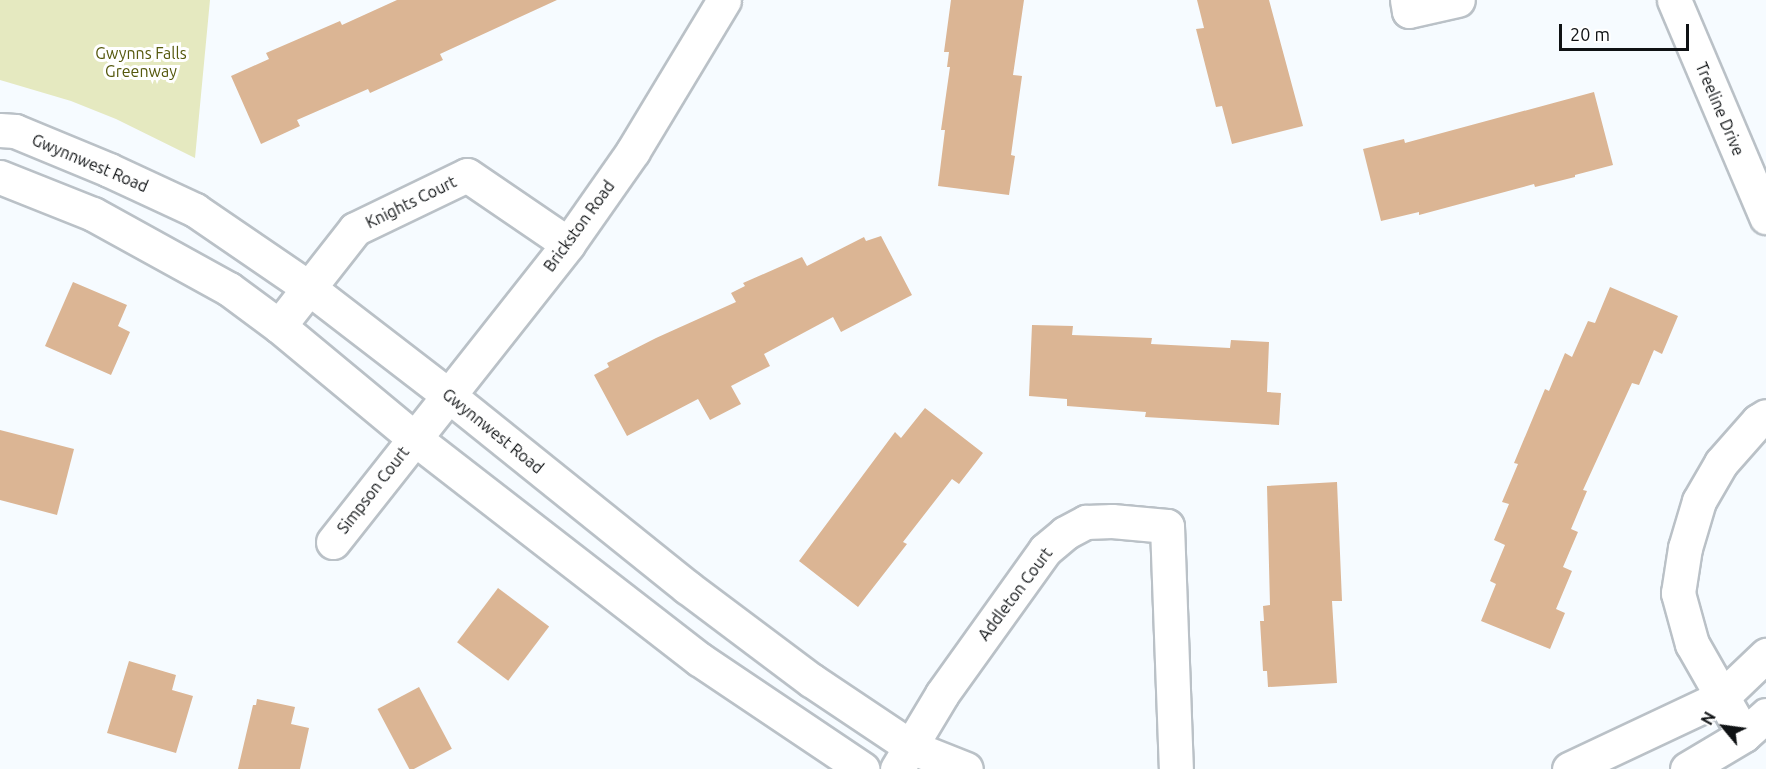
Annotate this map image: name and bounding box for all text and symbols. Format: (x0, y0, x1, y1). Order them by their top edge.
scale bar (1562, 12, 1692, 50)
text: 20 m (1570, 24, 1610, 44)
park label: Gwynns Falls Greenway (95, 43, 187, 81)
street label: Treeline Drive (1692, 59, 1748, 159)
street label: Gwynnwest Road (29, 130, 151, 196)
street label: Knights Court (362, 172, 460, 232)
street label: Brickston Road (540, 177, 618, 275)
street label: Gwynnwest Road (439, 384, 547, 478)
street label: Simpson Court (333, 443, 413, 537)
street label: Addleton Court (974, 544, 1056, 644)
north arrow (1694, 697, 1754, 757)
text: N (1697, 709, 1719, 728)

